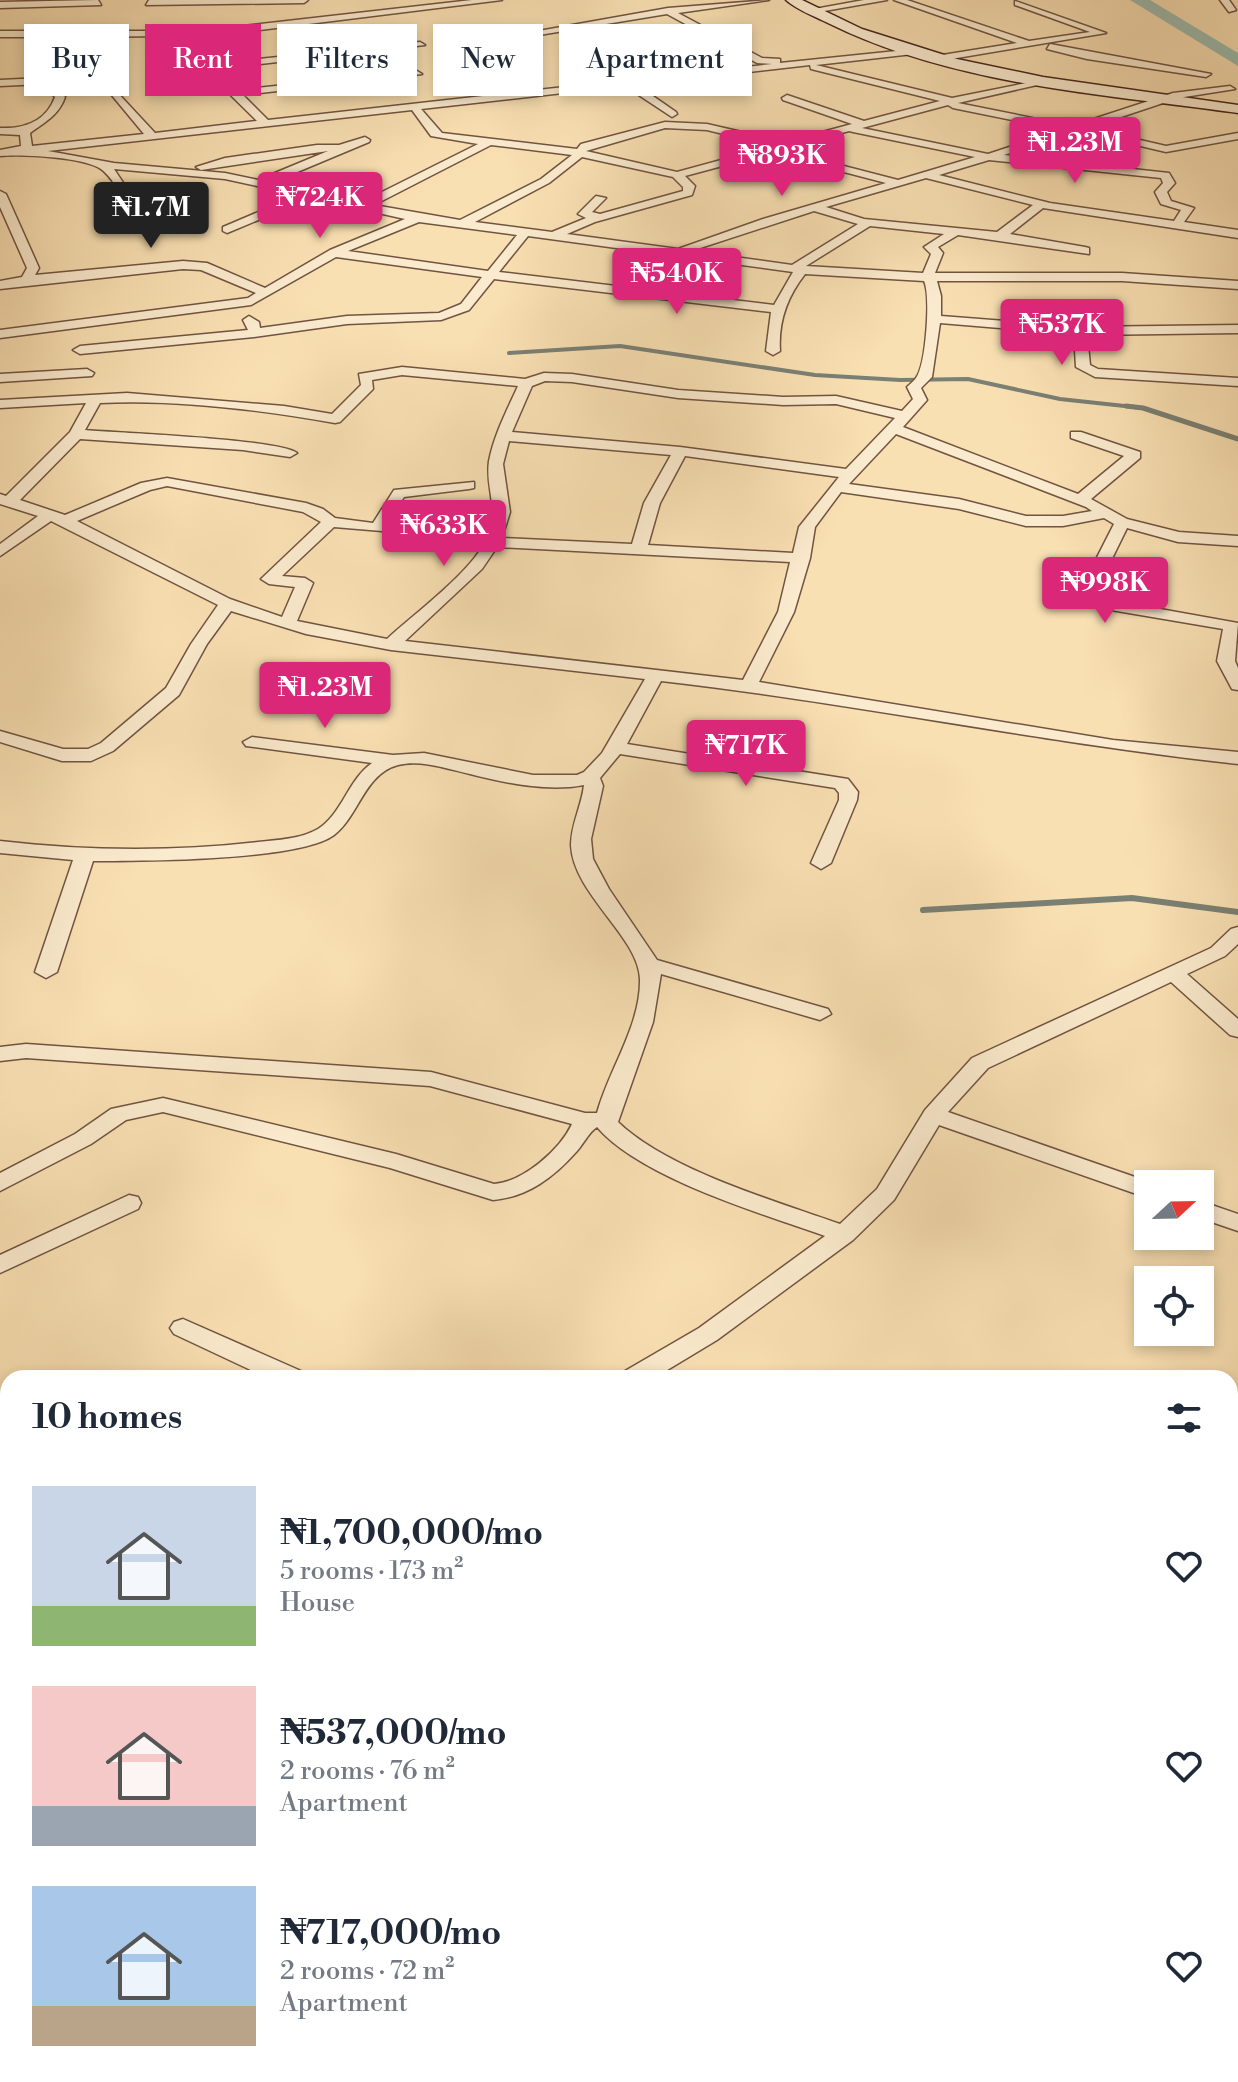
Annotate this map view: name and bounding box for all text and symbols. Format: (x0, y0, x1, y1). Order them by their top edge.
chip: Buy (24, 24, 129, 96)
chip: Rent (145, 24, 261, 96)
chip: Filters (277, 24, 417, 96)
chip: New (433, 24, 543, 96)
chip: Apartment (559, 24, 752, 96)
pin: ₦1.23M (1010, 117, 1140, 185)
text: ₦1.23M (1027, 127, 1123, 159)
pin: ₦893K (726, 130, 838, 198)
text: ₦893K (738, 140, 827, 172)
pin: ₦724K (264, 172, 376, 240)
pin: ₦1.7M (95, 182, 207, 250)
text: ₦724K (275, 182, 365, 214)
text: ₦1.7M (112, 192, 190, 224)
pin: ₦540K (621, 248, 733, 316)
text: ₦540K (630, 258, 724, 290)
pin: ₦537K (1006, 299, 1118, 367)
text: ₦537K (1019, 309, 1105, 341)
pin: ₦633K (388, 500, 500, 568)
text: ₦633K (400, 510, 488, 542)
pin: ₦998K (1049, 557, 1161, 625)
text: ₦998K (1060, 567, 1150, 599)
pin: ₦1.23M (260, 662, 390, 730)
text: ₦1.23M (277, 672, 373, 704)
pin: ₦717K (690, 720, 802, 788)
text: ₦717K (705, 730, 787, 762)
north arrow (1134, 1170, 1214, 1250)
map controls (1134, 1170, 1214, 1346)
button: locate (1134, 1266, 1214, 1346)
icon: filters (1162, 1396, 1206, 1440)
text: 10 homes (32, 1397, 182, 1439)
text: ₦1,700,000/mo (280, 1513, 543, 1555)
icon: home (96, 1518, 192, 1614)
icon: heart (1162, 1544, 1206, 1588)
text: 5 rooms · 173 m² (280, 1555, 463, 1587)
text: House (280, 1587, 355, 1619)
text: ₦537,000/mo (280, 1713, 506, 1755)
icon: home (96, 1718, 192, 1814)
icon: heart (1162, 1744, 1206, 1788)
text: 2 rooms · 76 m² (280, 1755, 455, 1787)
text: Apartment (280, 1787, 408, 1819)
text: ₦717,000/mo (280, 1913, 501, 1955)
icon: home (96, 1918, 192, 2014)
icon: heart (1162, 1944, 1206, 1988)
text: 2 rooms · 72 m² (280, 1955, 454, 1987)
text: Apartment (280, 1987, 408, 2019)

